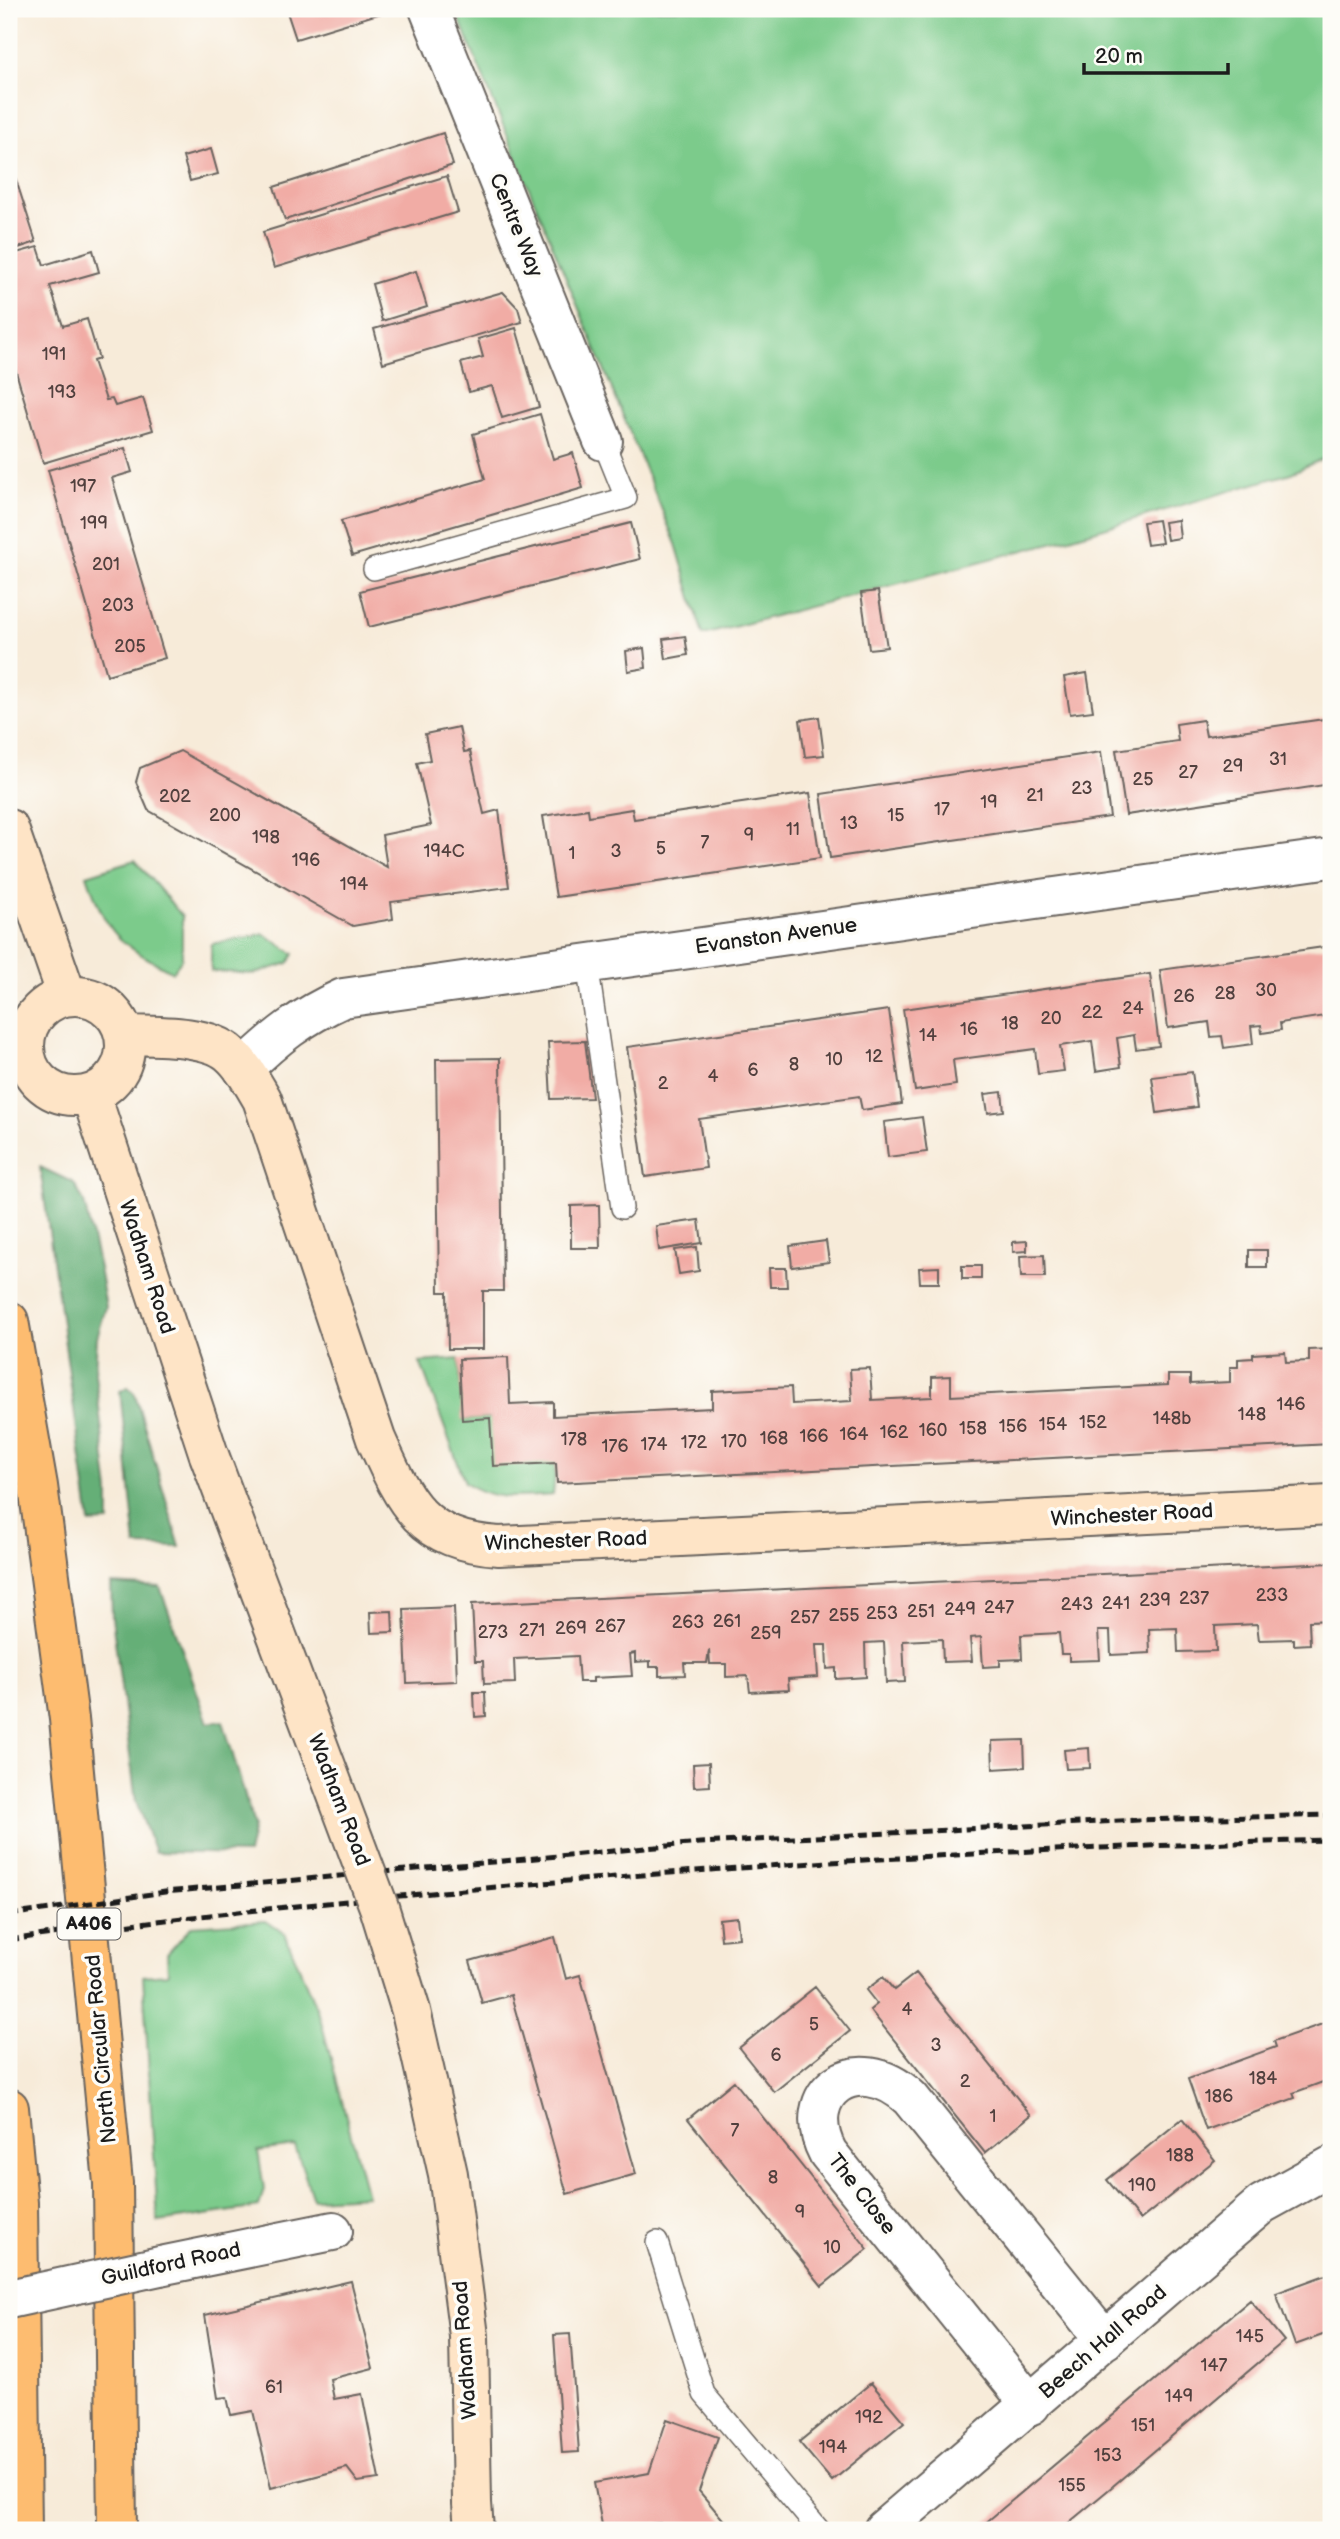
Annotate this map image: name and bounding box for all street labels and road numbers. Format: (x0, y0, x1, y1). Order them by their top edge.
street label: Centre Way (484, 170, 548, 281)
street label: Evanston Avenue (693, 912, 859, 960)
street label: Wadham Road (114, 1197, 180, 1337)
street label: Winchester Road (1050, 1498, 1214, 1532)
street label: Winchester Road (484, 1526, 648, 1556)
street label: Wadham Road (302, 1731, 376, 1869)
road number: A406 (57, 1908, 120, 1940)
street label: North Circular Road (80, 1953, 122, 2145)
street label: The Close (823, 2148, 901, 2240)
street label: Guildford Road (99, 2237, 243, 2291)
street label: Wadham Road (448, 2280, 482, 2420)
street label: Beech Hall Road (1034, 2280, 1172, 2404)

